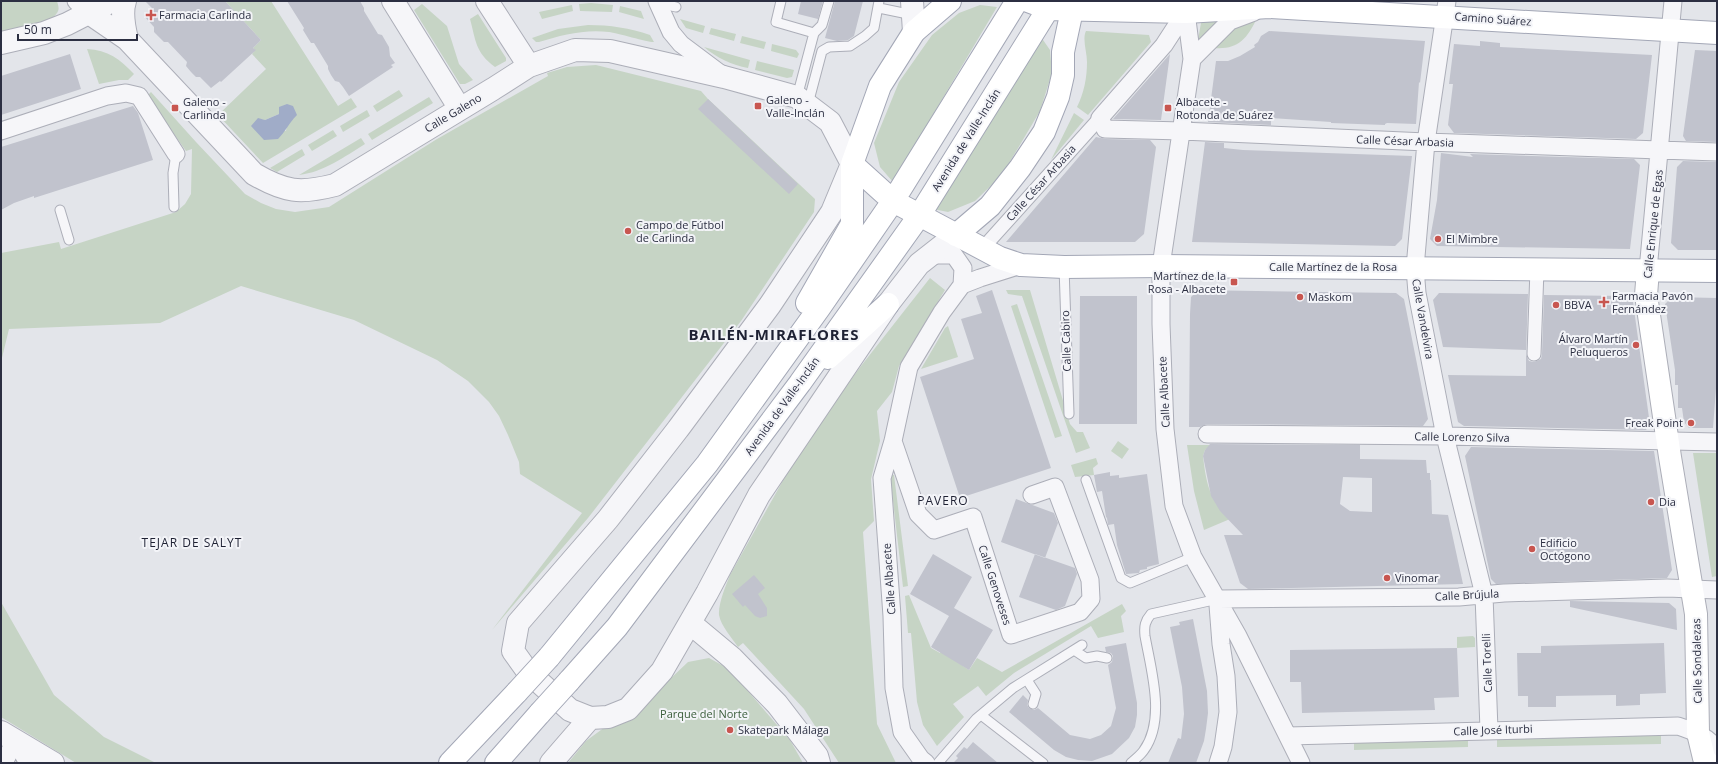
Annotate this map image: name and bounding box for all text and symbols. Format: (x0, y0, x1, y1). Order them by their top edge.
place label: Farmacia Carlinda (159, 7, 251, 22)
street label: Camino Suárez (1454, 8, 1532, 29)
marker: Farmacia Carlinda (146, 10, 156, 20)
scale bar (18, 16, 137, 42)
text: 50 m (24, 21, 52, 38)
street label: Avenida de Valle-Inclán (928, 86, 1003, 194)
street label: Calle Galeno (421, 89, 484, 135)
place label: Galeno - Valle-Inclán (766, 92, 825, 120)
place label: Galeno - Carlinda (183, 94, 226, 122)
place label: Albacete - Rotonda de Suárez (1176, 94, 1273, 122)
marker: Galeno - Valle-Inclán (753, 101, 763, 111)
marker: Galeno - Carlinda (170, 103, 180, 113)
marker: Albacete - Rotonda de Suárez (1163, 103, 1173, 113)
street label: Calle César Arbasia (1356, 131, 1454, 150)
street label: Calle César Arbasia (1002, 141, 1079, 224)
street label: Calle Enrique de Egas (1639, 169, 1666, 279)
place label: Campo de Fútbol de Carlinda (636, 217, 724, 245)
marker: Campo de Fútbol de Carlinda (623, 226, 633, 236)
place label: El Mimbre (1446, 231, 1498, 246)
marker: El Mimbre (1433, 234, 1443, 244)
street label: Calle Martínez de la Rosa (1269, 259, 1397, 274)
place label: Martínez de la Rosa - Albacete (1148, 268, 1226, 296)
marker: Martínez de la Rosa - Albacete (1229, 277, 1239, 287)
street label: Calle Vandelvira (1409, 277, 1438, 360)
place label: Farmacia Pavón Fernández (1612, 288, 1693, 316)
place label: Maskom (1308, 289, 1352, 304)
marker: Maskom (1295, 292, 1305, 302)
place label: BBVA (1564, 297, 1592, 312)
marker: Farmacia Pavón Fernández (1599, 297, 1609, 307)
marker: BBVA (1551, 300, 1561, 310)
street label: Calle Cabiro (1057, 310, 1074, 372)
district label: BAILÉN-MIRAFLORES (689, 324, 859, 344)
place label: Álvaro Martín Peluqueros (1559, 331, 1628, 359)
marker: Álvaro Martín Peluqueros (1631, 340, 1641, 350)
street label: Avenida de Valle-Inclán (741, 353, 822, 458)
street label: Calle Albacete (1154, 356, 1173, 428)
place label: Freak Point (1625, 415, 1683, 430)
marker: Freak Point (1686, 418, 1696, 428)
street label: Calle Lorenzo Silva (1414, 428, 1510, 445)
district label: PAVERO (917, 492, 969, 509)
place label: Dia (1659, 494, 1676, 509)
marker: Dia (1646, 497, 1656, 507)
district label: TEJAR DE SALYT (142, 534, 242, 551)
place label: Edificio Octógono (1540, 535, 1591, 563)
street label: Calle Albacete (879, 543, 898, 615)
street label: Calle Genoveses (975, 543, 1016, 627)
marker: Edificio Octógono (1527, 544, 1537, 554)
place label: Vinomar (1395, 570, 1439, 585)
marker: Vinomar (1382, 573, 1392, 583)
street label: Calle Brújula (1434, 585, 1500, 604)
street label: Calle Sondalezas (1688, 618, 1705, 704)
street label: Calle Torelli (1478, 633, 1495, 693)
park label: Parque del Norte (660, 706, 748, 721)
street label: Calle José Iturbi (1453, 721, 1533, 738)
place label: Skatepark Málaga (738, 722, 829, 737)
marker: Skatepark Málaga (725, 725, 735, 735)

